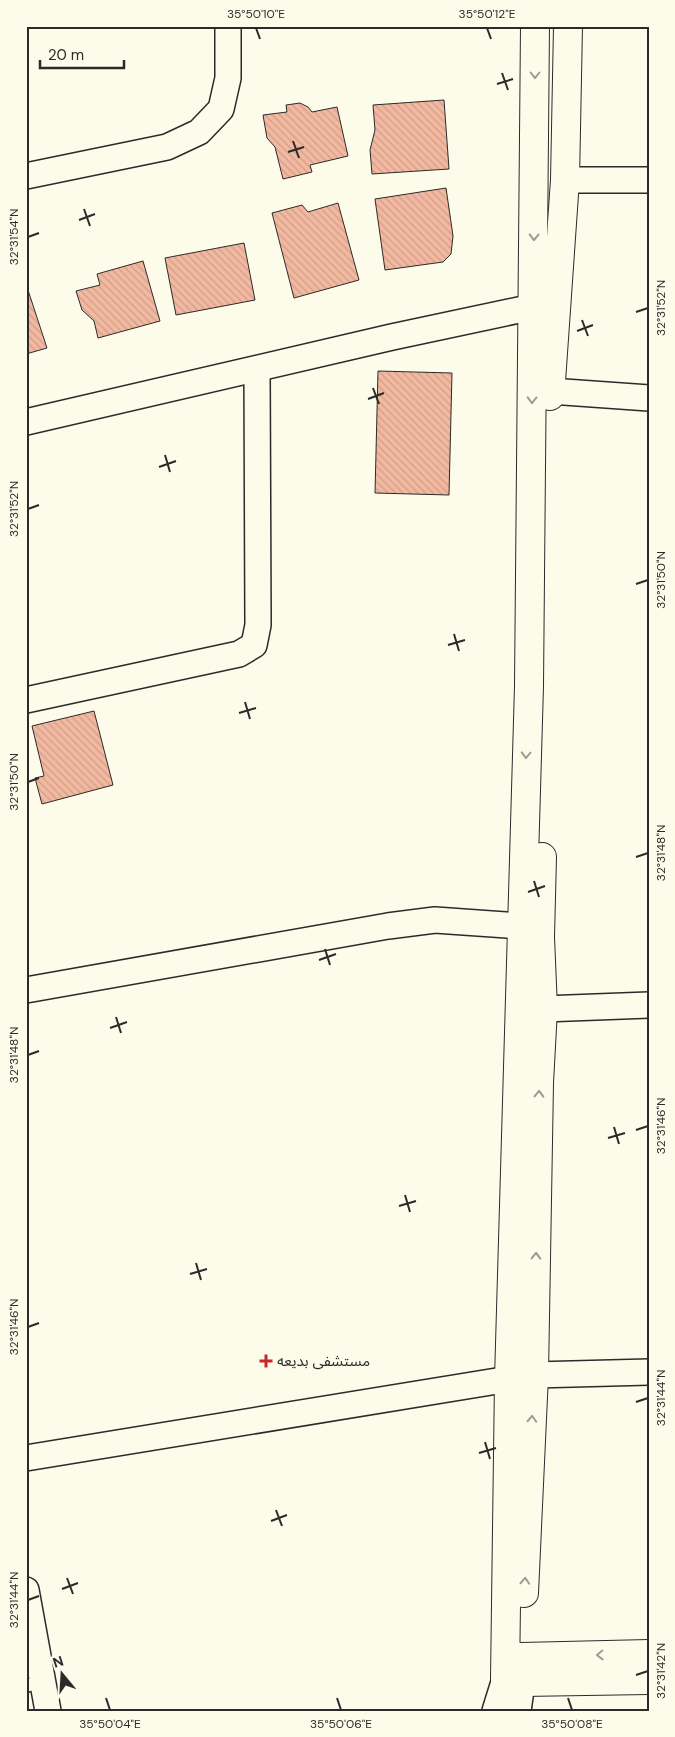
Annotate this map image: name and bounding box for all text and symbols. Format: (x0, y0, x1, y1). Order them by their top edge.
text: 35°50'10"E (227, 6, 285, 22)
text: 35°50'12"E (459, 6, 516, 22)
scale bar (40, 38, 124, 70)
text: 20 m (48, 45, 84, 65)
one-way arrow (530, 72, 540, 79)
text: 32°31'54"N (6, 209, 22, 265)
one-way arrow (529, 234, 539, 242)
text: 32°31'52"N (653, 280, 669, 336)
one-way arrow (527, 396, 537, 404)
text: 32°31'52"N (6, 481, 22, 537)
text: 32°31'50"N (653, 551, 669, 609)
one-way arrow (521, 751, 532, 759)
text: 32°31'50"N (6, 753, 22, 811)
text: 32°31'48"N (653, 825, 669, 881)
text: 32°31'48"N (6, 1027, 22, 1083)
one-way arrow (534, 1089, 544, 1097)
text: 32°31'46"N (653, 1098, 669, 1154)
one-way arrow (531, 1252, 541, 1260)
text: 32°31'46"N (6, 1299, 22, 1355)
place label: مستشفى بديعه (277, 1351, 370, 1371)
marker: مستشفى بديعه (259, 1354, 273, 1368)
text: 32°31'44"N (653, 1370, 669, 1426)
one-way arrow (527, 1414, 537, 1422)
text: 32°31'44"N (6, 1572, 22, 1628)
one-way arrow (519, 1577, 530, 1585)
text: 32°31'42"N (653, 1643, 669, 1699)
north arrow (38, 1650, 88, 1700)
one-way arrow (596, 1650, 604, 1660)
text: N (50, 1651, 66, 1672)
text: 35°50'04"E (79, 1716, 141, 1732)
text: 35°50'06"E (310, 1716, 372, 1732)
text: 35°50'08"E (541, 1716, 603, 1732)

